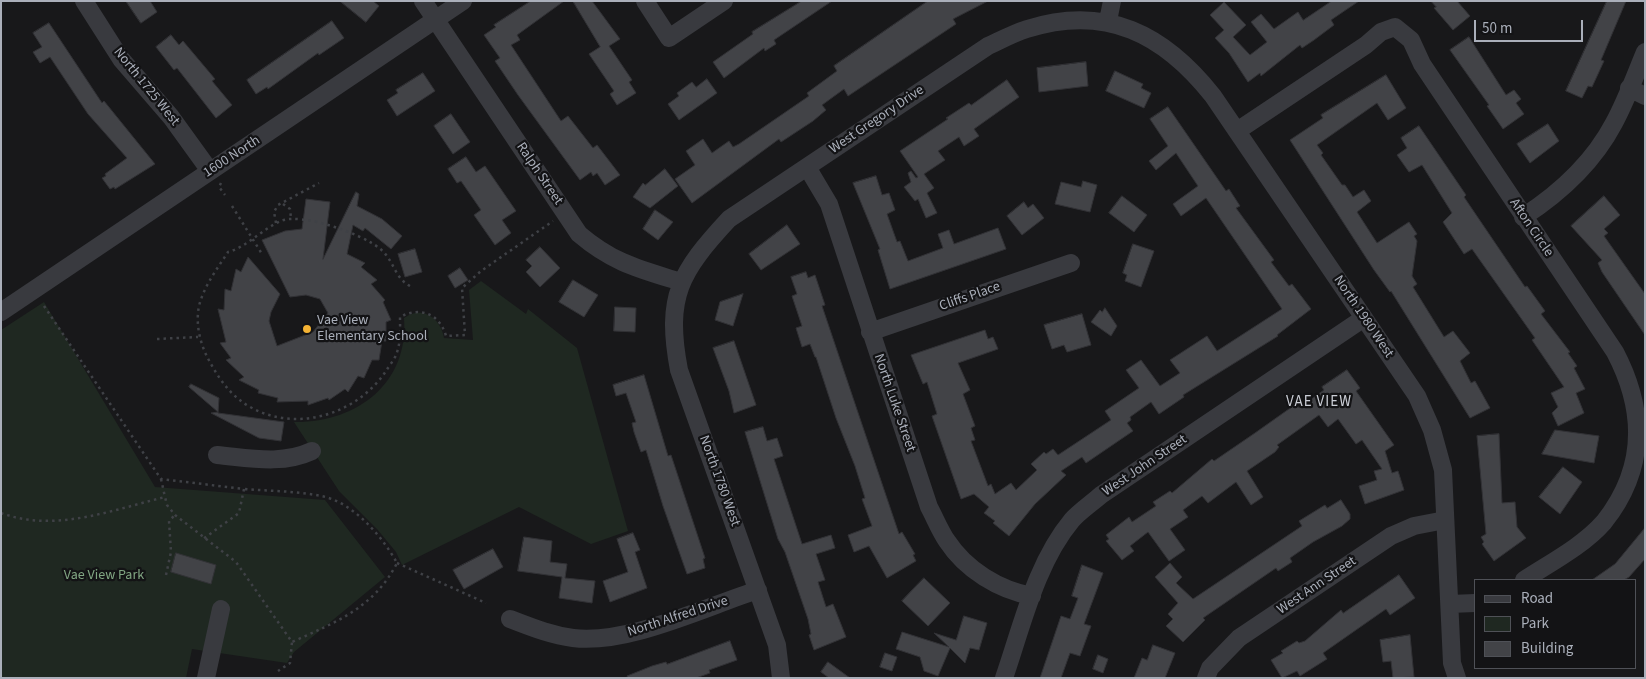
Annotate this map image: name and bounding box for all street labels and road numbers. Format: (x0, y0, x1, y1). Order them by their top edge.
street label: North 1725 West (109, 45, 183, 129)
street label: West Gregory Drive (826, 82, 928, 158)
street label: 1600 North (200, 132, 264, 182)
street label: Ralph Street (512, 140, 566, 208)
street label: Afton Circle (1505, 196, 1557, 260)
street label: North 1980 West (1329, 273, 1397, 361)
street label: Cliffs Place (937, 279, 1003, 315)
street label: North Luke Street (869, 352, 919, 454)
street label: West John Street (1099, 431, 1191, 501)
street label: North 1780 West (695, 433, 743, 529)
street label: West Ann Street (1274, 553, 1360, 619)
street label: North Alfred Drive (626, 593, 730, 641)

